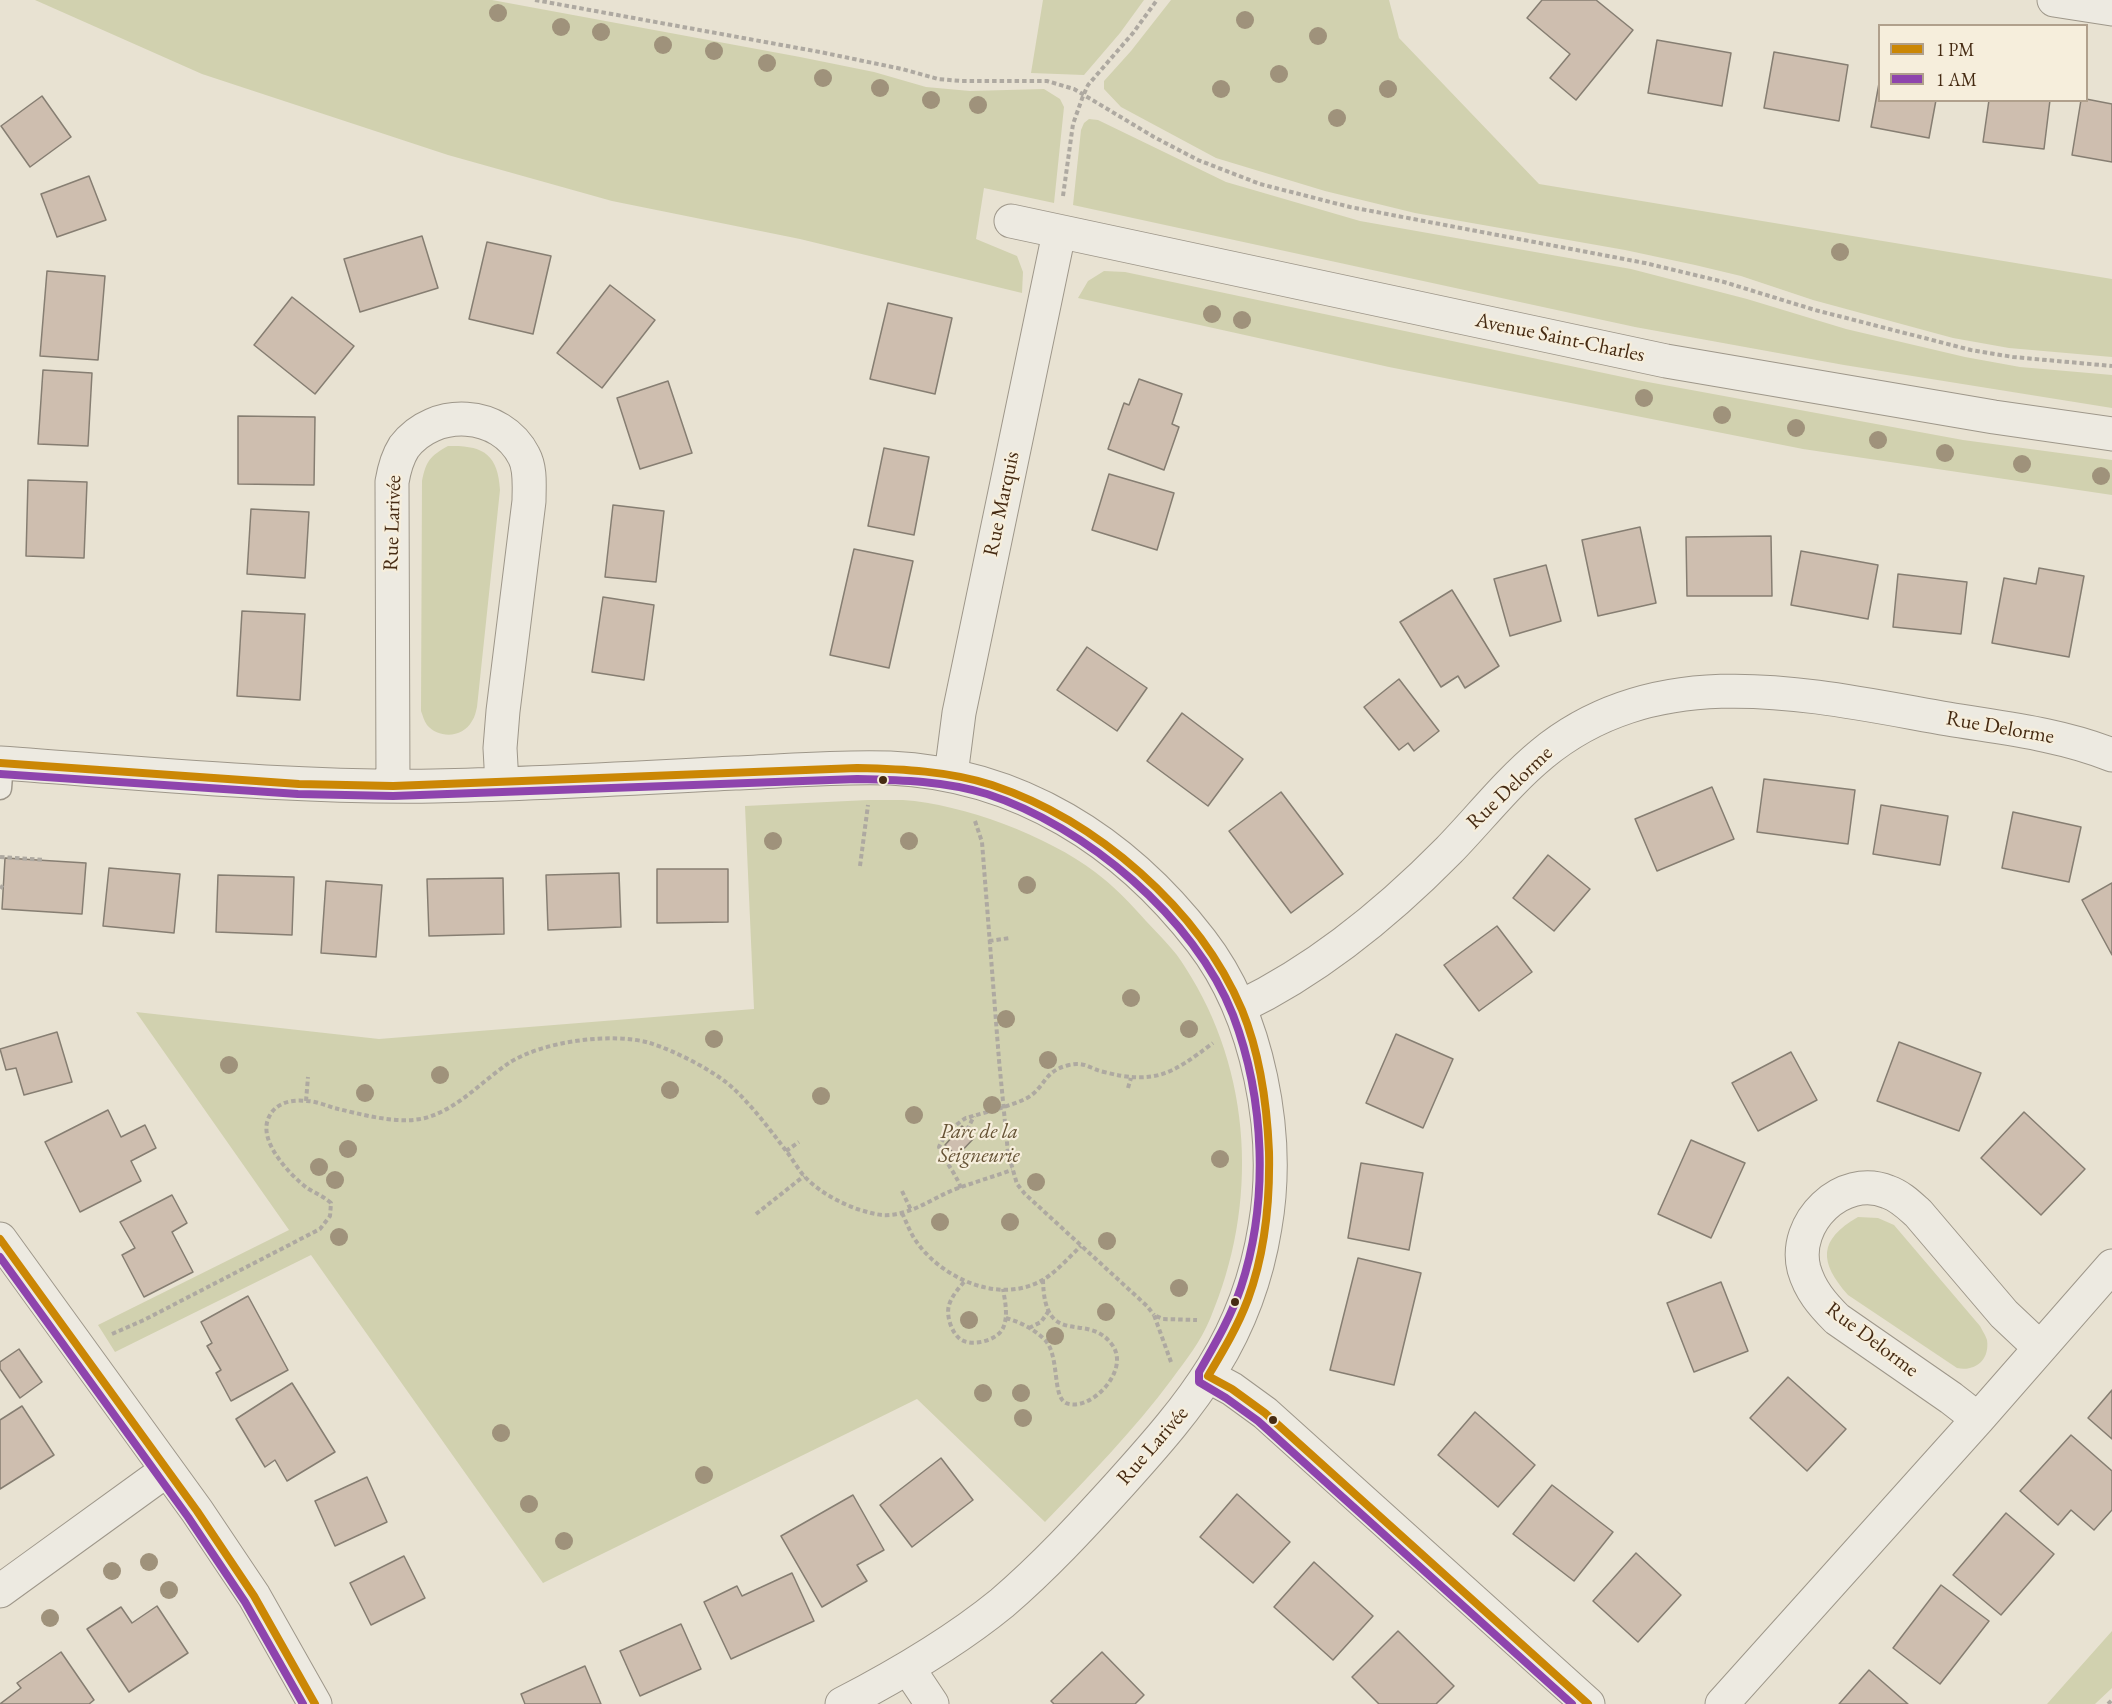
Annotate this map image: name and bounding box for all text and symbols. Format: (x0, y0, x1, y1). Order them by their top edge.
legend (1878, 24, 2088, 102)
text: 1 PM (1936, 38, 1974, 61)
text: 1 AM (1936, 68, 1977, 91)
street label: Avenue Saint-Charles (1473, 308, 1647, 368)
street label: Rue Marquis (979, 449, 1025, 559)
street label: Rue Larivée (379, 475, 407, 571)
street label: Rue Delorme (1944, 706, 2056, 750)
street label: Rue Delorme (1462, 741, 1558, 835)
unlabelled marker (877, 774, 889, 786)
park label: Parc de la Seigneurie (938, 1119, 1020, 1169)
unlabelled marker (1229, 1296, 1241, 1308)
street label: Rue Delorme (1821, 1297, 1923, 1383)
street label: Rue Larivée (1112, 1401, 1194, 1491)
unlabelled marker (1267, 1414, 1279, 1426)

